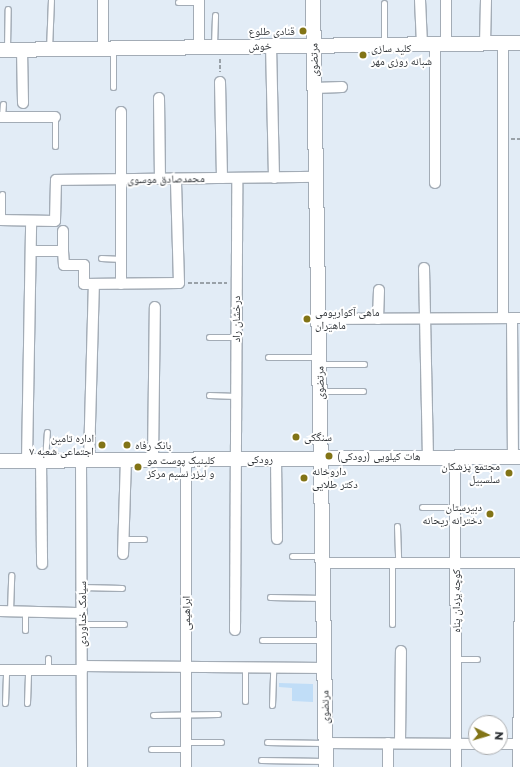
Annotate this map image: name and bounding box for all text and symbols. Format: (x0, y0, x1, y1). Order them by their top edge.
place label: قنادی طلوع (248, 24, 295, 38)
marker: قنادی طلوع (298, 26, 308, 36)
street label: خوش (248, 39, 272, 53)
place label: کلید سازی شبانه روزی مهر (371, 42, 432, 68)
street label: مرتضوی (307, 43, 321, 77)
marker: کلید سازی شبانه روزی مهر (358, 50, 368, 60)
street label: محمدصادق موسوی (127, 172, 205, 186)
street label: درخشان راد (229, 296, 243, 342)
place label: ماهی آکواریومی ماهیران (315, 306, 380, 332)
marker: ماهی آکواریومی ماهیران (302, 314, 312, 324)
street label: مرتضوی (313, 366, 327, 400)
place label: سنگکی (304, 430, 332, 444)
place label: اداره تامین اجتماعی شعبه ۷ (29, 432, 94, 458)
marker: سنگکی (291, 432, 301, 442)
place label: بانک رفاه (135, 438, 171, 452)
marker: اداره تامین اجتماعی شعبه ۷ (97, 440, 107, 450)
marker: بانک رفاه (122, 440, 132, 450)
place label: هات کیلویی (رودکی) (337, 449, 421, 463)
marker: هات کیلویی (رودکی) (324, 451, 334, 461)
street label: رودکی (247, 452, 273, 466)
place label: کلینیک پوست مو و لیزر نسیم مرکز (147, 454, 215, 480)
place label: مجتمع پزشکان سلسبیل (441, 460, 500, 486)
marker: کلینیک پوست مو و لیزر نسیم مرکز (132, 461, 144, 473)
place label: داروخانه دکتر طلایی (312, 465, 358, 491)
marker: مجتمع پزشکان سلسبیل (503, 467, 515, 479)
marker: داروخانه دکتر طلایی (299, 473, 309, 483)
place label: دبیرستان دخترانه ریحانه (422, 501, 482, 527)
marker: دبیرستان دخترانه ریحانه (485, 509, 495, 519)
street label: کوچه یزدان پناه (449, 569, 463, 633)
street label: سیامک خداوردی (75, 581, 89, 647)
street label: ابراهیمی (179, 596, 193, 630)
street label: مرتضوی (318, 690, 332, 724)
north arrow (468, 715, 508, 755)
text: N (492, 731, 506, 741)

